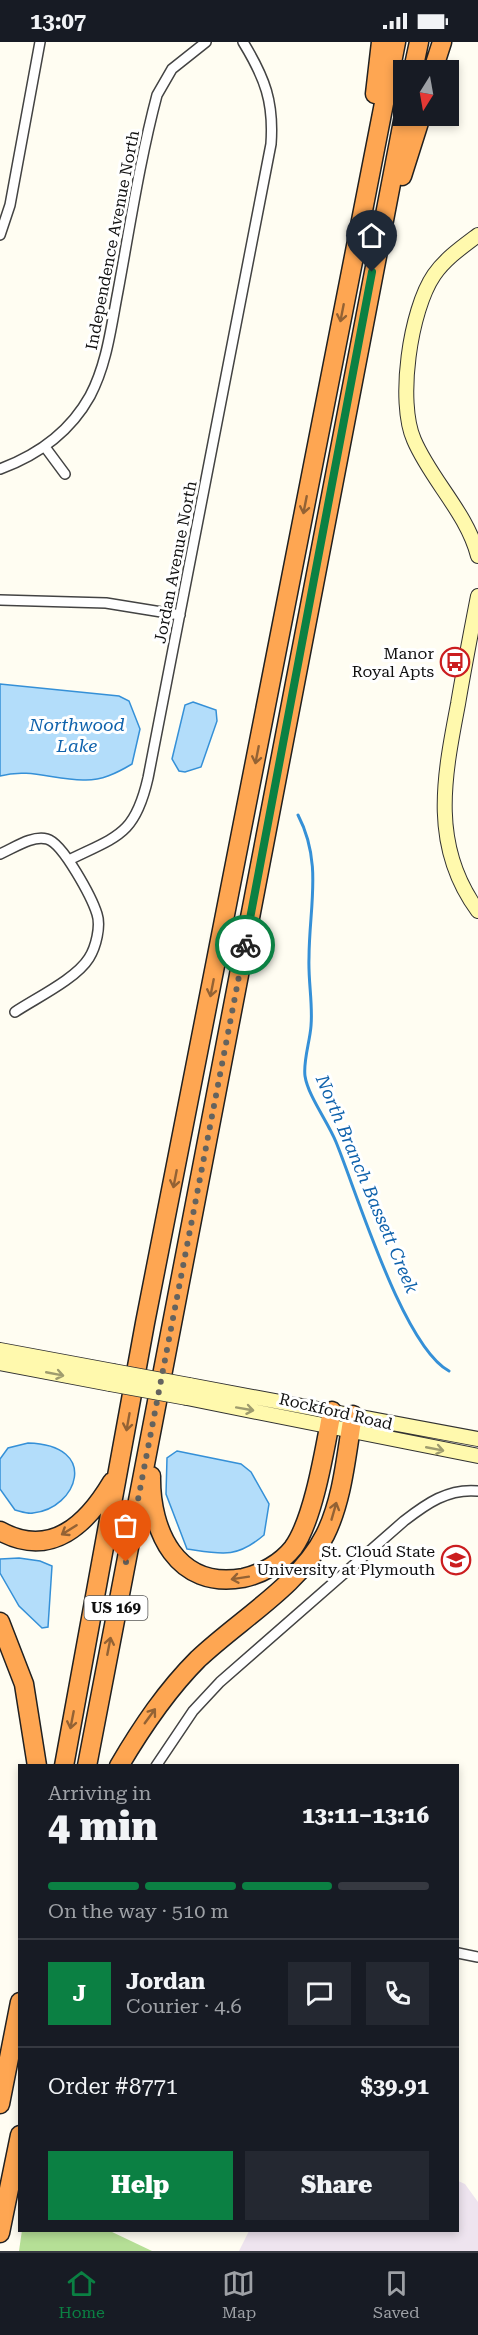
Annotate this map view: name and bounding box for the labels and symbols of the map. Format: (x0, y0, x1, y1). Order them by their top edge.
north arrow (393, 60, 459, 126)
street label: Independence Avenue North (82, 129, 143, 351)
pin (346, 210, 397, 272)
one-way arrow (336, 303, 347, 322)
street label: Jordan Avenue North (150, 479, 201, 645)
one-way arrow (299, 494, 310, 514)
place label: Manor Royal Apts (352, 644, 434, 681)
bus stop icon: Manor Royal Apts (439, 646, 471, 678)
water label: Northwood Lake (28, 714, 125, 756)
one-way arrow (251, 744, 262, 764)
courier (215, 915, 275, 975)
one-way arrow (206, 977, 217, 997)
water label: North Branch Bassett Creek (312, 1071, 423, 1296)
one-way arrow (169, 1169, 180, 1188)
one-way arrow (45, 1369, 65, 1380)
street label: Rockford Road (277, 1389, 394, 1434)
one-way arrow (234, 1403, 254, 1414)
one-way arrow (122, 1412, 133, 1432)
one-way arrow (425, 1443, 445, 1454)
pin (100, 1500, 151, 1562)
one-way arrow (329, 1502, 340, 1521)
one-way arrow (61, 1524, 78, 1536)
place label: St. Cloud State University at Plymouth (257, 1542, 435, 1579)
school or university icon: St. Cloud State University at Plymouth (440, 1544, 472, 1576)
one-way arrow (231, 1573, 250, 1584)
road number: US 169 (84, 1596, 148, 1620)
one-way arrow (104, 1637, 115, 1656)
one-way arrow (144, 1708, 156, 1724)
one-way arrow (66, 1709, 77, 1729)

